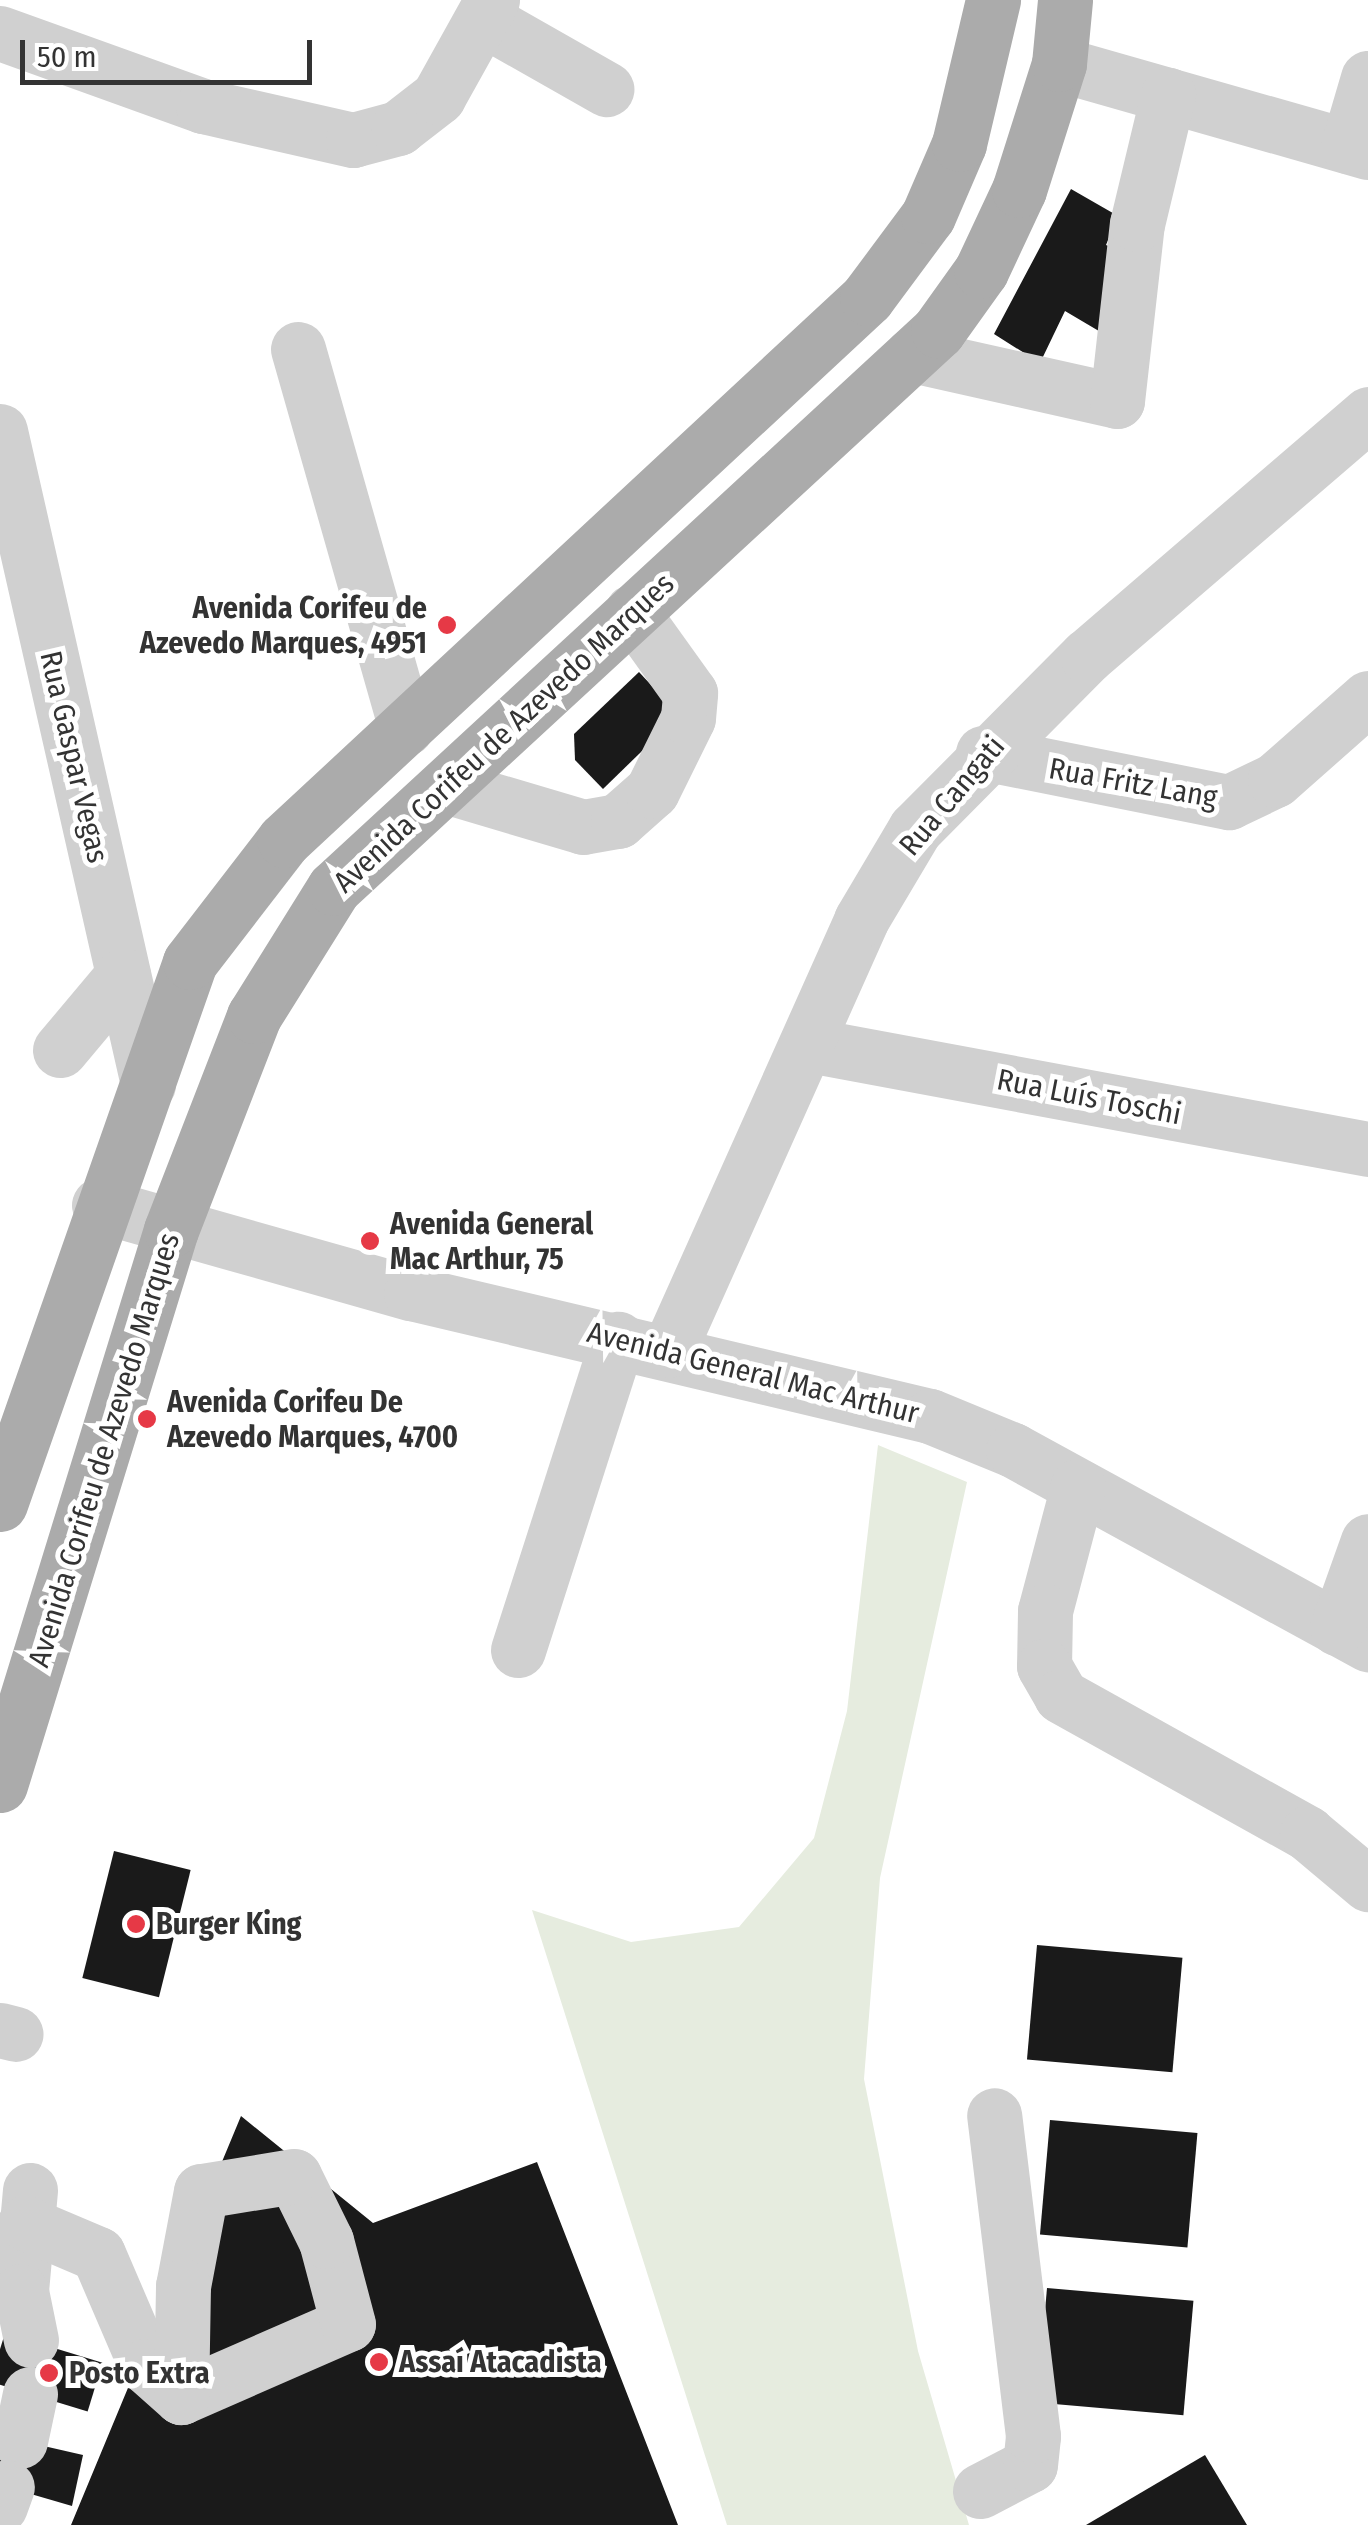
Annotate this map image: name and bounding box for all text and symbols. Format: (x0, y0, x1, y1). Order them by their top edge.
scale bar (25, 20, 318, 82)
text: 50 m (37, 39, 97, 75)
street label: Avenida Corifeu de Azevedo Marques (326, 566, 682, 900)
place label: Avenida Corifeu de Azevedo Marques, 4951 (140, 590, 427, 660)
marker: Avenida Corifeu de Azevedo Marques, 4951 (436, 614, 458, 636)
street label: Rua Gaspar Vegas (32, 648, 116, 866)
street label: Rua Cangati (892, 729, 1012, 863)
street label: Rua Fritz Lang (1046, 750, 1220, 816)
street label: Rua Luís Toschi (994, 1062, 1184, 1132)
place label: Avenida General Mac Arthur, 75 (390, 1206, 593, 1276)
street label: Avenida Corifeu de Azevedo Marques (21, 1229, 187, 1671)
marker: Avenida General Mac Arthur, 75 (359, 1230, 381, 1252)
street label: Avenida General Mac Arthur (583, 1314, 923, 1432)
place label: Avenida Corifeu De Azevedo Marques, 4700 (167, 1384, 458, 1454)
marker: Avenida Corifeu De Azevedo Marques, 4700 (136, 1408, 158, 1430)
place label: Burger King (156, 1906, 302, 1942)
marker: Burger King (125, 1913, 147, 1935)
place label: Assaí Atacadista (399, 2344, 602, 2380)
marker: Assaí Atacadista (368, 2351, 390, 2373)
place label: Posto Extra (69, 2355, 210, 2391)
marker: Posto Extra (38, 2362, 60, 2384)

